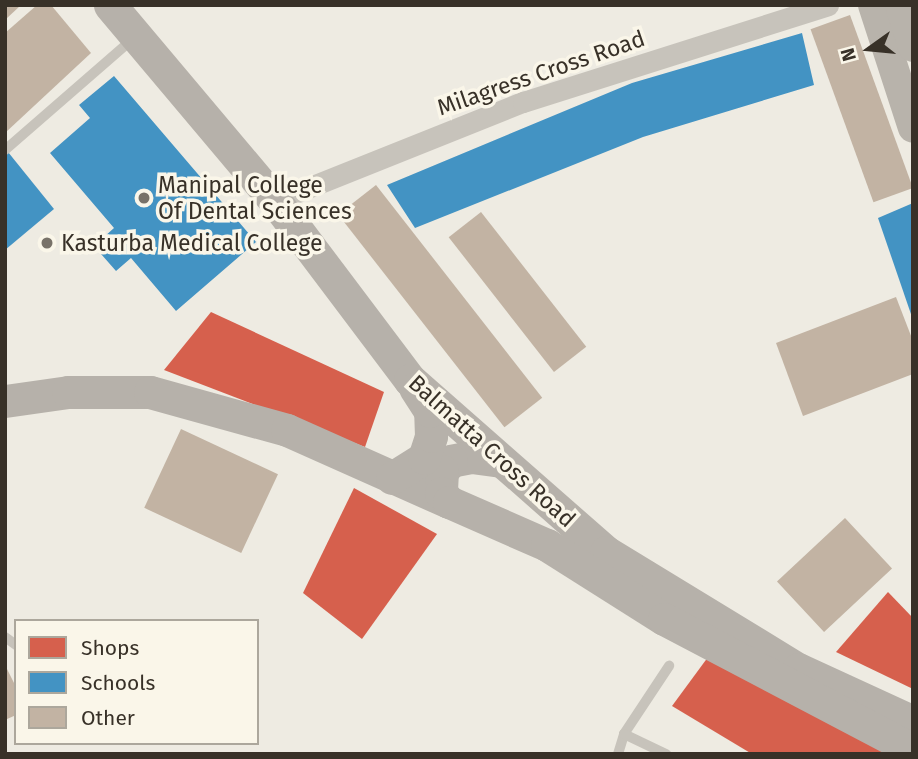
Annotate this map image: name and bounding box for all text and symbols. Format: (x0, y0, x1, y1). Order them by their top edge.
north arrow (834, 14, 904, 84)
street label: Milagress Cross Road (434, 24, 648, 122)
text: N (835, 46, 861, 64)
place label: Manipal College Of Dental Sciences (158, 171, 352, 225)
marker: Manipal College Of Dental Sciences (136, 190, 152, 206)
place label: Kasturba Medical College (61, 229, 322, 257)
marker: Kasturba Medical College (39, 235, 55, 251)
street label: Balmatta Cross Road (403, 369, 581, 533)
legend (14, 619, 259, 745)
text: Shops (81, 635, 139, 661)
text: Schools (81, 670, 155, 696)
text: Other (81, 705, 135, 731)

